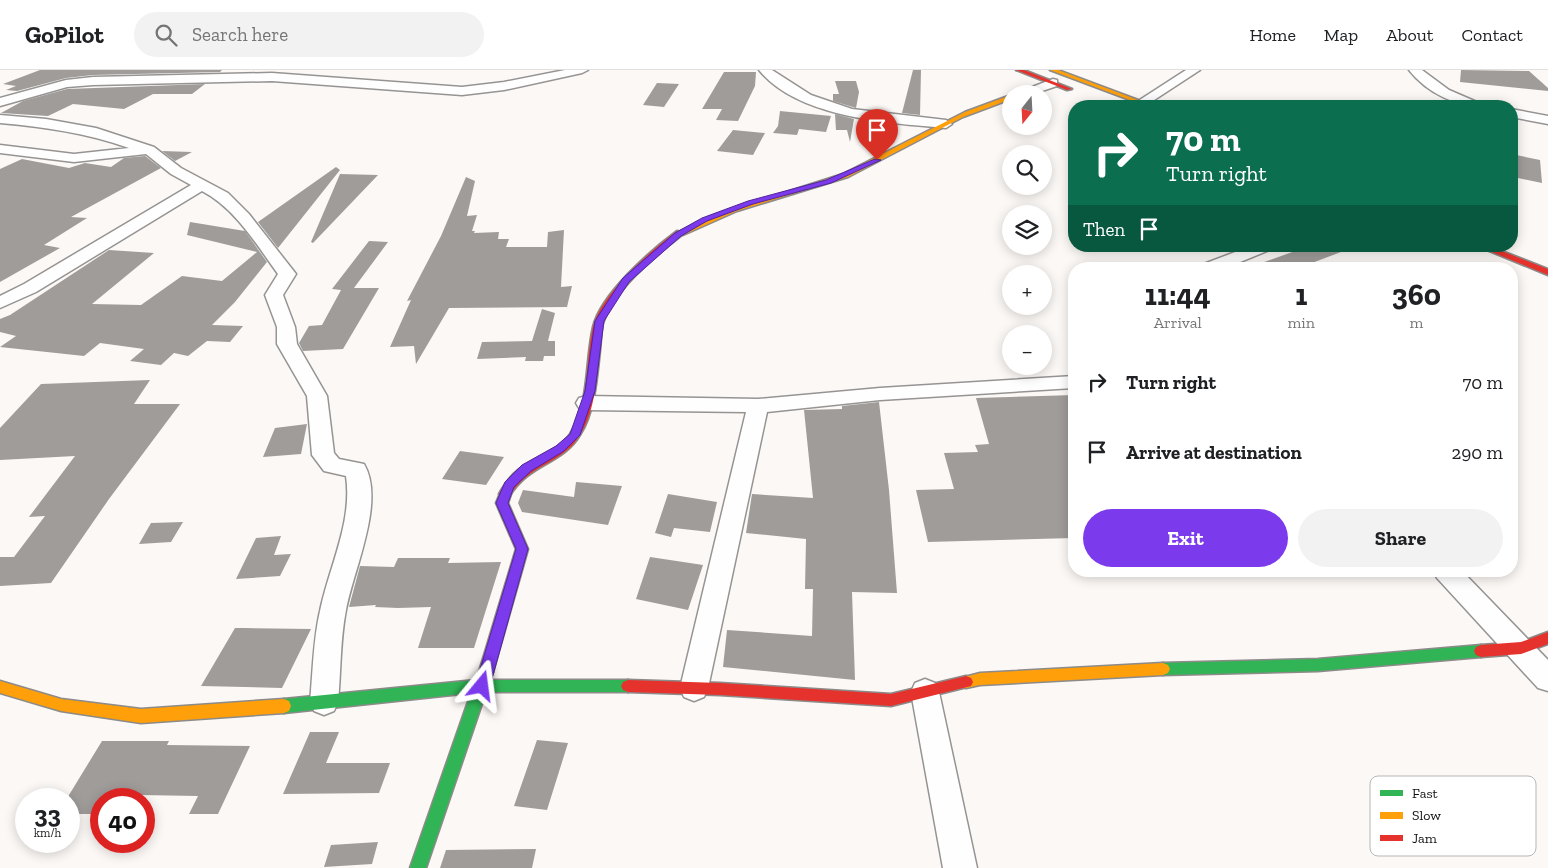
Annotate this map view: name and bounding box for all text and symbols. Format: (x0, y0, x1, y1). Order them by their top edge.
search box (134, 12, 484, 57)
text: GoPilot (25, 20, 104, 49)
icon: search (152, 21, 180, 49)
text: Search here (192, 23, 288, 46)
text: Home (1249, 24, 1296, 46)
text: Map (1324, 24, 1358, 46)
text: About (1386, 24, 1433, 46)
text: Contact (1461, 24, 1523, 46)
north arrow (1002, 85, 1052, 135)
map controls (1002, 85, 1052, 375)
pin (856, 109, 898, 160)
icon: arrive (863, 116, 891, 144)
text: 70 m (1166, 118, 1241, 160)
icon: right (1083, 120, 1148, 185)
button: search (1002, 145, 1052, 195)
text: Turn right (1166, 160, 1267, 187)
button: layers (1002, 205, 1052, 255)
icon: arrive (1135, 215, 1163, 243)
text: Then (1083, 218, 1125, 241)
button: + (1002, 265, 1052, 315)
text: 11:44 (1145, 277, 1211, 313)
text: 1 (1295, 277, 1307, 313)
text: 360 (1392, 277, 1441, 313)
text: Arrival (1154, 313, 1202, 332)
text: min (1288, 313, 1315, 332)
text: m (1410, 313, 1423, 332)
button: − (1002, 325, 1052, 375)
icon: right (1083, 368, 1111, 396)
text: Turn right (1126, 371, 1216, 394)
text: 70 m (1462, 371, 1503, 394)
icon: arrive (1083, 438, 1111, 466)
text: Arrive at destination (1126, 441, 1302, 464)
text: 290 m (1451, 441, 1503, 464)
button: Exit (1083, 509, 1288, 567)
button: Share (1298, 509, 1503, 567)
position arrow (455, 659, 507, 711)
legend (1370, 776, 1536, 856)
text: Fast (1412, 785, 1439, 802)
speed limit sign: 40 (90, 788, 155, 853)
text: 33 (34, 799, 61, 829)
text: Slow (1412, 807, 1441, 824)
text: km/h (34, 826, 61, 840)
text: Jam (1412, 830, 1437, 847)

